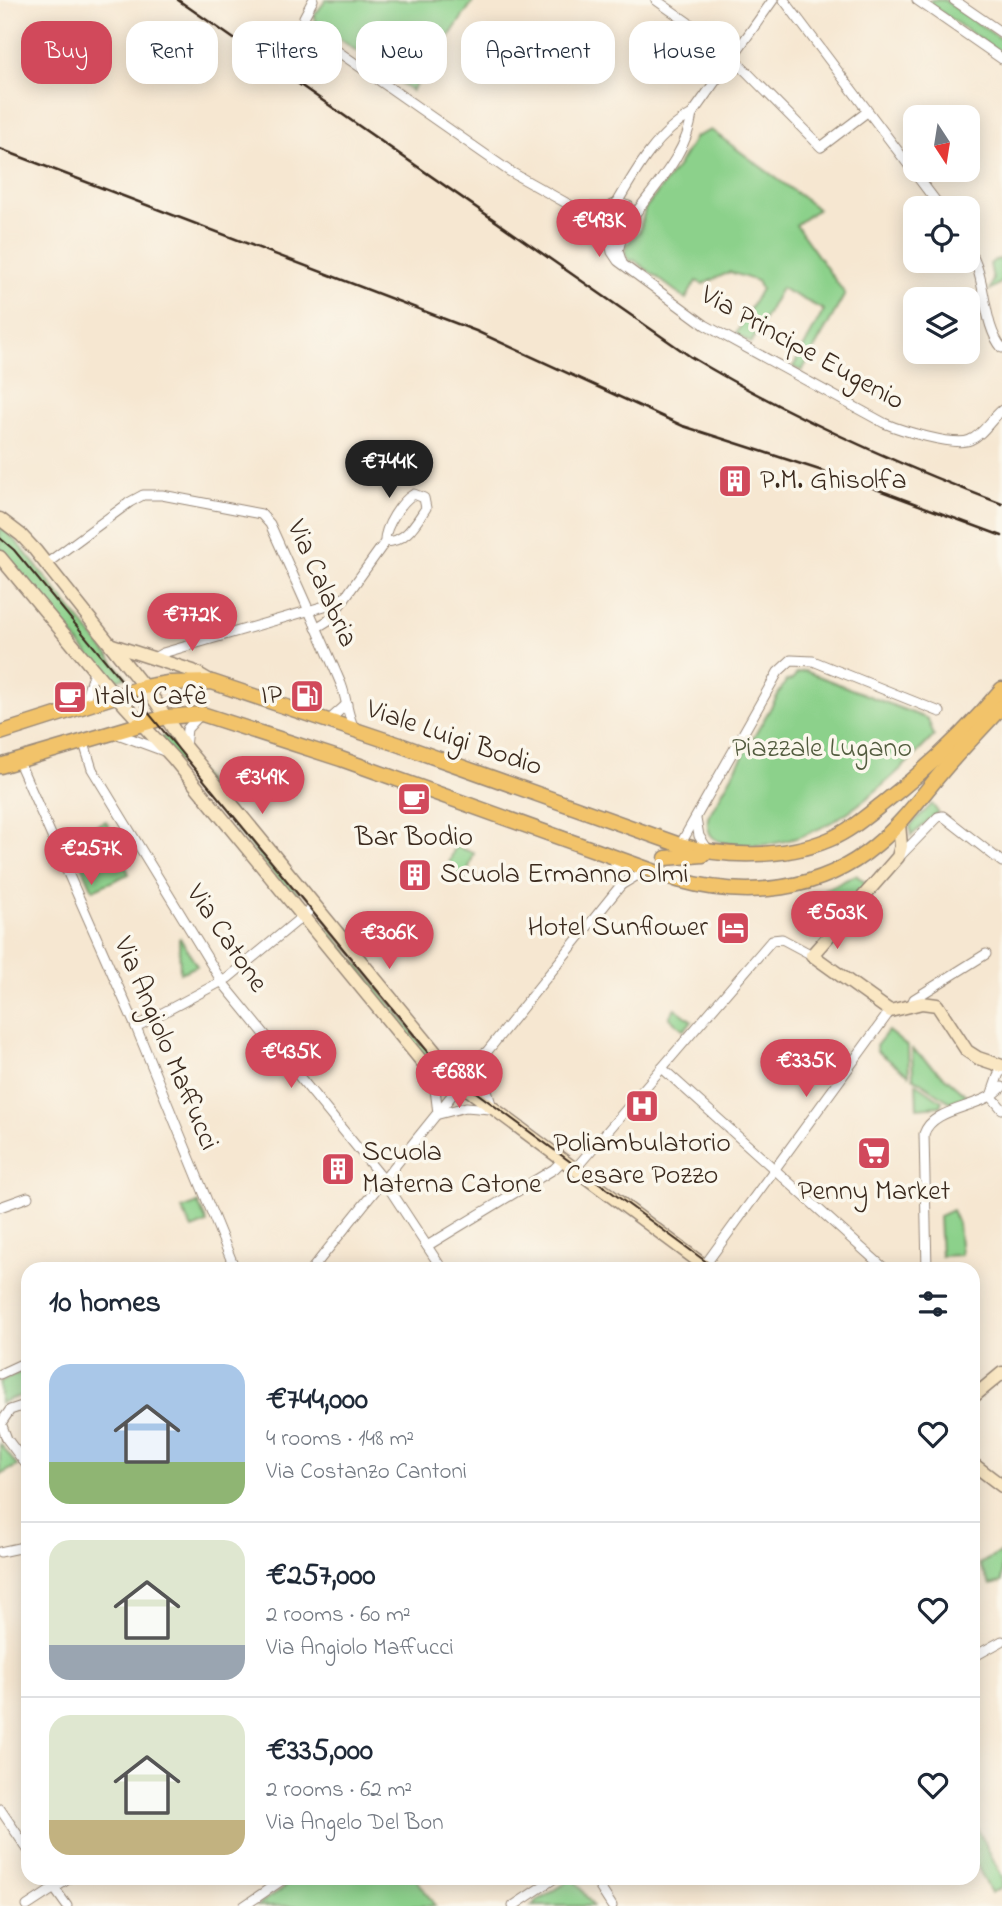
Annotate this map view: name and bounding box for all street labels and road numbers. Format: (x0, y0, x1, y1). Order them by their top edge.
street label: Via Principe Eugenio (692, 275, 911, 422)
street label: Via Calabria (274, 513, 367, 654)
street label: Viale Luigi Bodio (360, 689, 548, 788)
street label: Via Catone (174, 876, 278, 1002)
street label: Via Angiolo Maffucci (101, 930, 229, 1157)

